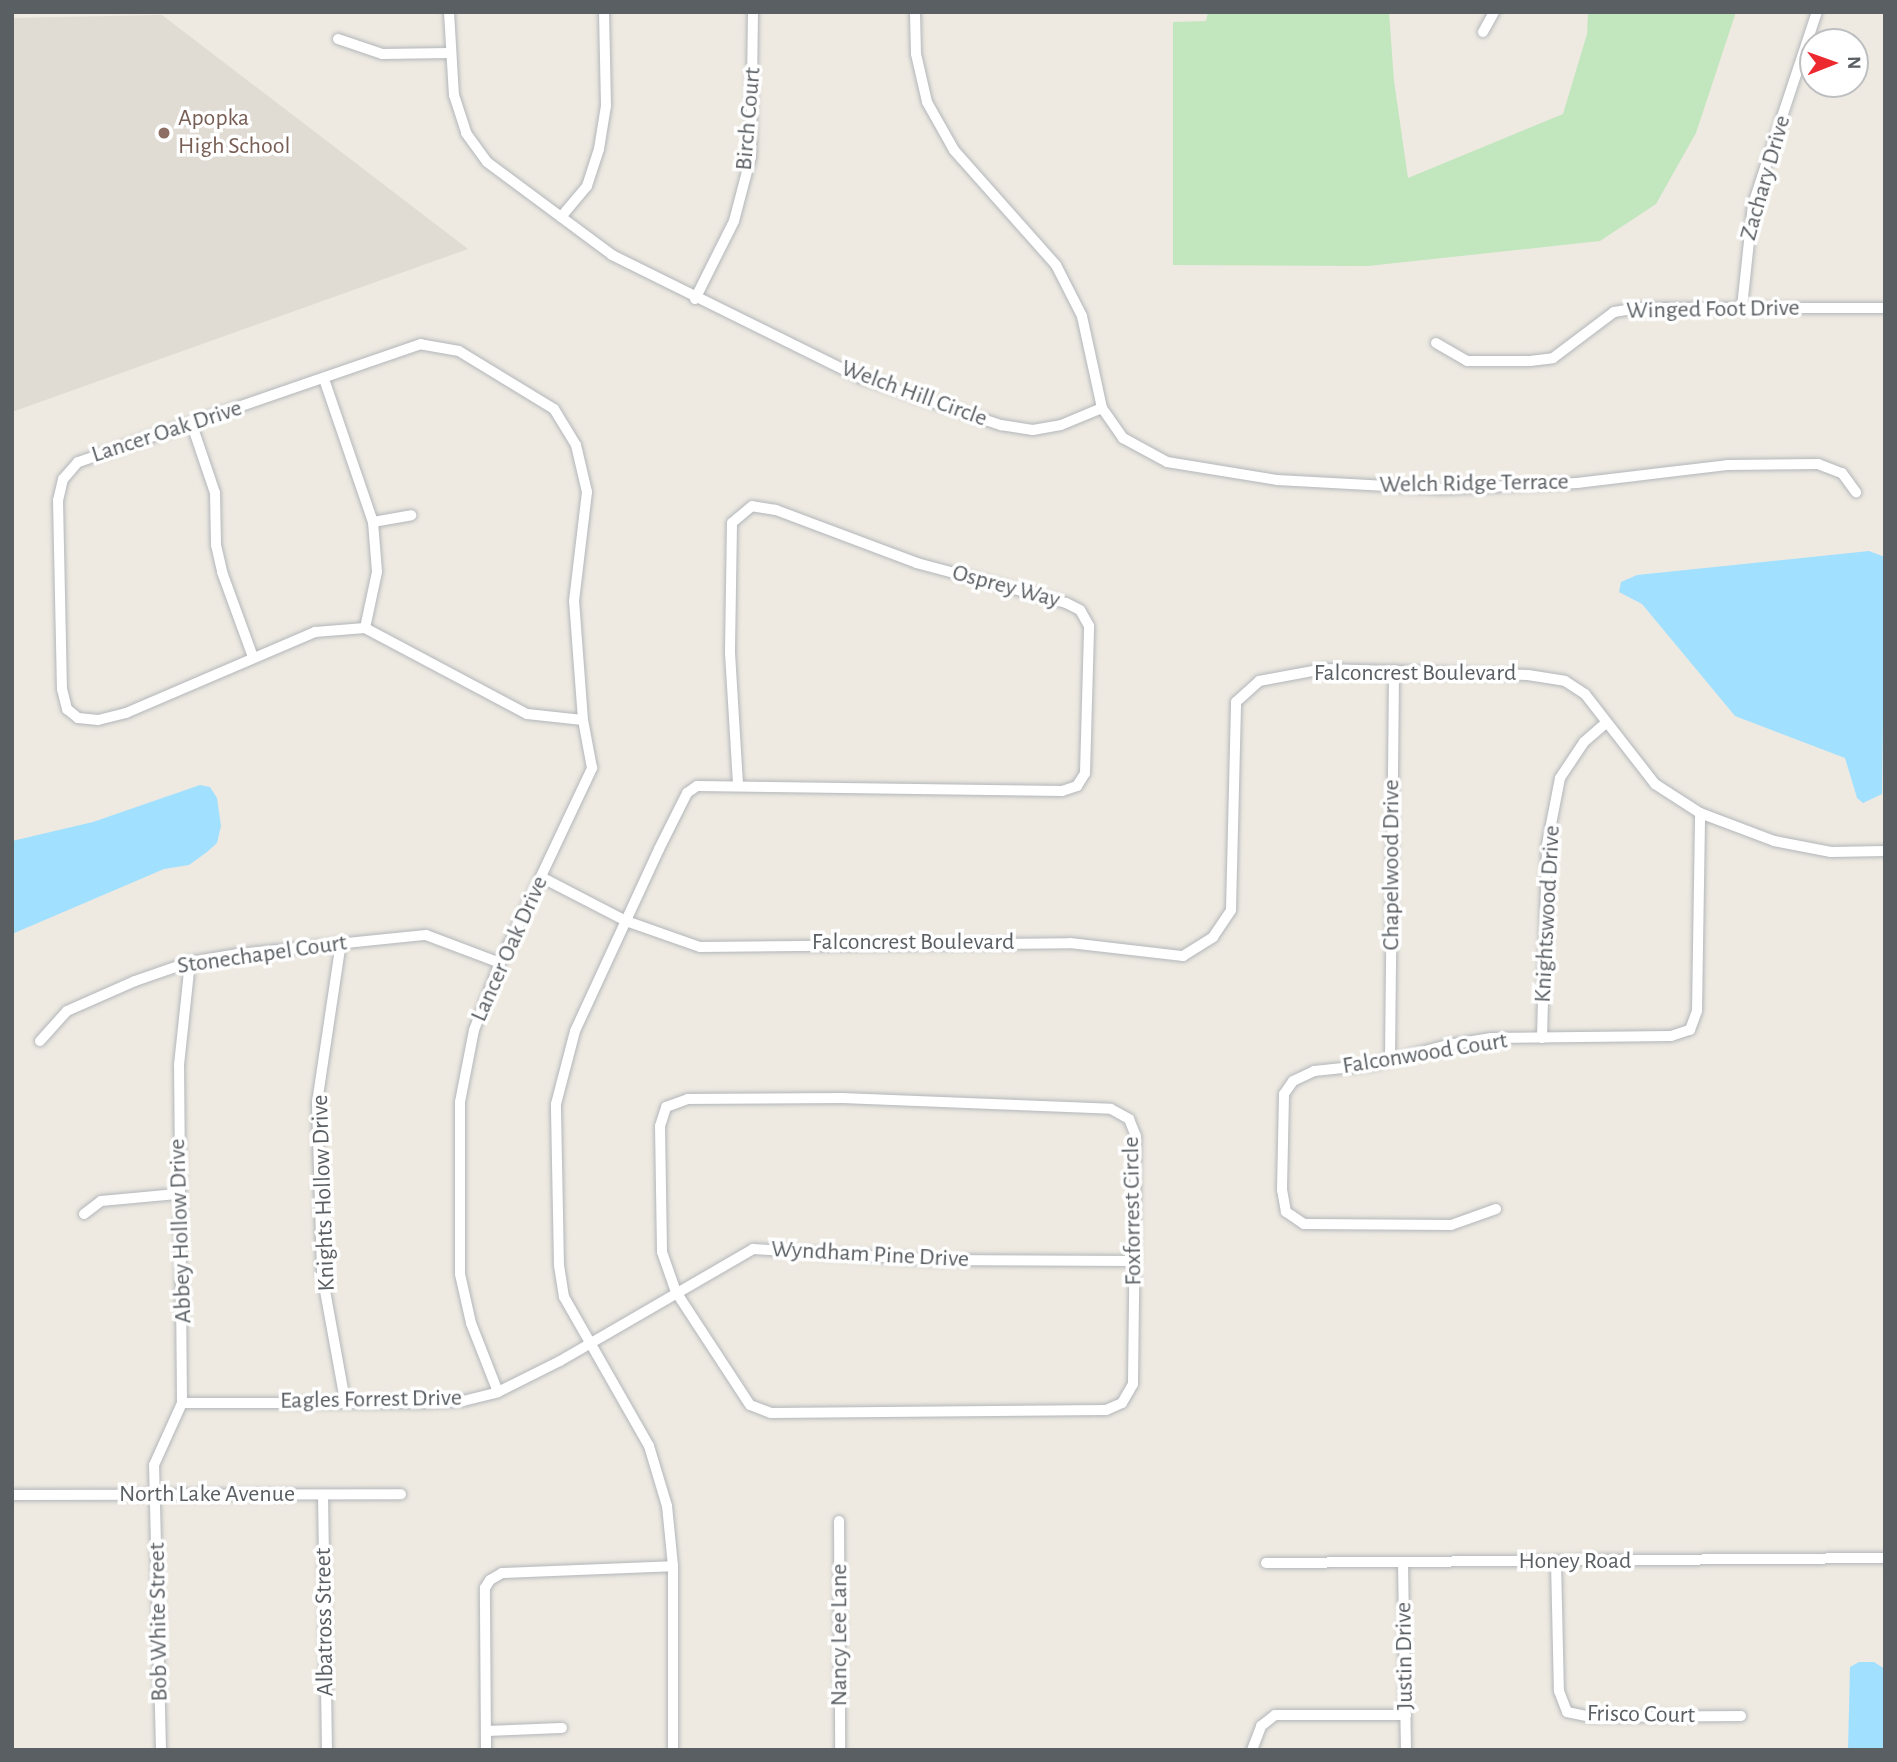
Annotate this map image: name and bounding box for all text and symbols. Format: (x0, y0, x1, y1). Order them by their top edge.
north arrow (1799, 28, 1869, 98)
text: N (1844, 56, 1863, 69)
street label: Birch Court (730, 66, 768, 172)
place label: Apopka High School (178, 105, 290, 161)
street label: Zachary Drive (1734, 112, 1798, 244)
marker: Apopka High School (156, 125, 172, 141)
street label: Winged Foot Drive (1626, 294, 1800, 326)
street label: Welch Hill Circle (837, 354, 991, 434)
street label: Lancer Oak Drive (88, 394, 246, 470)
street label: Welch Ridge Terrace (1379, 468, 1569, 500)
street label: Osprey Way (949, 559, 1063, 615)
street label: Falconcrest Boulevard (1314, 660, 1516, 688)
street label: Chapelwood Drive (1378, 780, 1406, 950)
street label: Knightswood Drive (1529, 825, 1567, 1003)
street label: Lancer Oak Drive (465, 872, 555, 1026)
street label: Stonechapel Court (175, 929, 349, 981)
street label: Falconcrest Boulevard (812, 929, 1014, 957)
street label: Falconwood Court (1341, 1027, 1509, 1081)
street label: Knights Hollow Drive (306, 1094, 342, 1292)
street label: Foxforrest Circle (1117, 1136, 1149, 1286)
street label: Abbey Hollow Drive (163, 1138, 199, 1324)
street label: Wyndham Pine Drive (770, 1235, 970, 1275)
street label: Eagles Forrest Drive (280, 1384, 462, 1416)
street label: North Lake Avenue (119, 1481, 295, 1509)
street label: Bob White Street (143, 1542, 175, 1702)
street label: Albatross Street (309, 1547, 341, 1697)
street label: Honey Road (1519, 1548, 1631, 1576)
street label: Nancy Lee Lane (826, 1564, 854, 1706)
street label: Justin Drive (1390, 1602, 1420, 1710)
street label: Frisco Court (1587, 1700, 1695, 1730)

